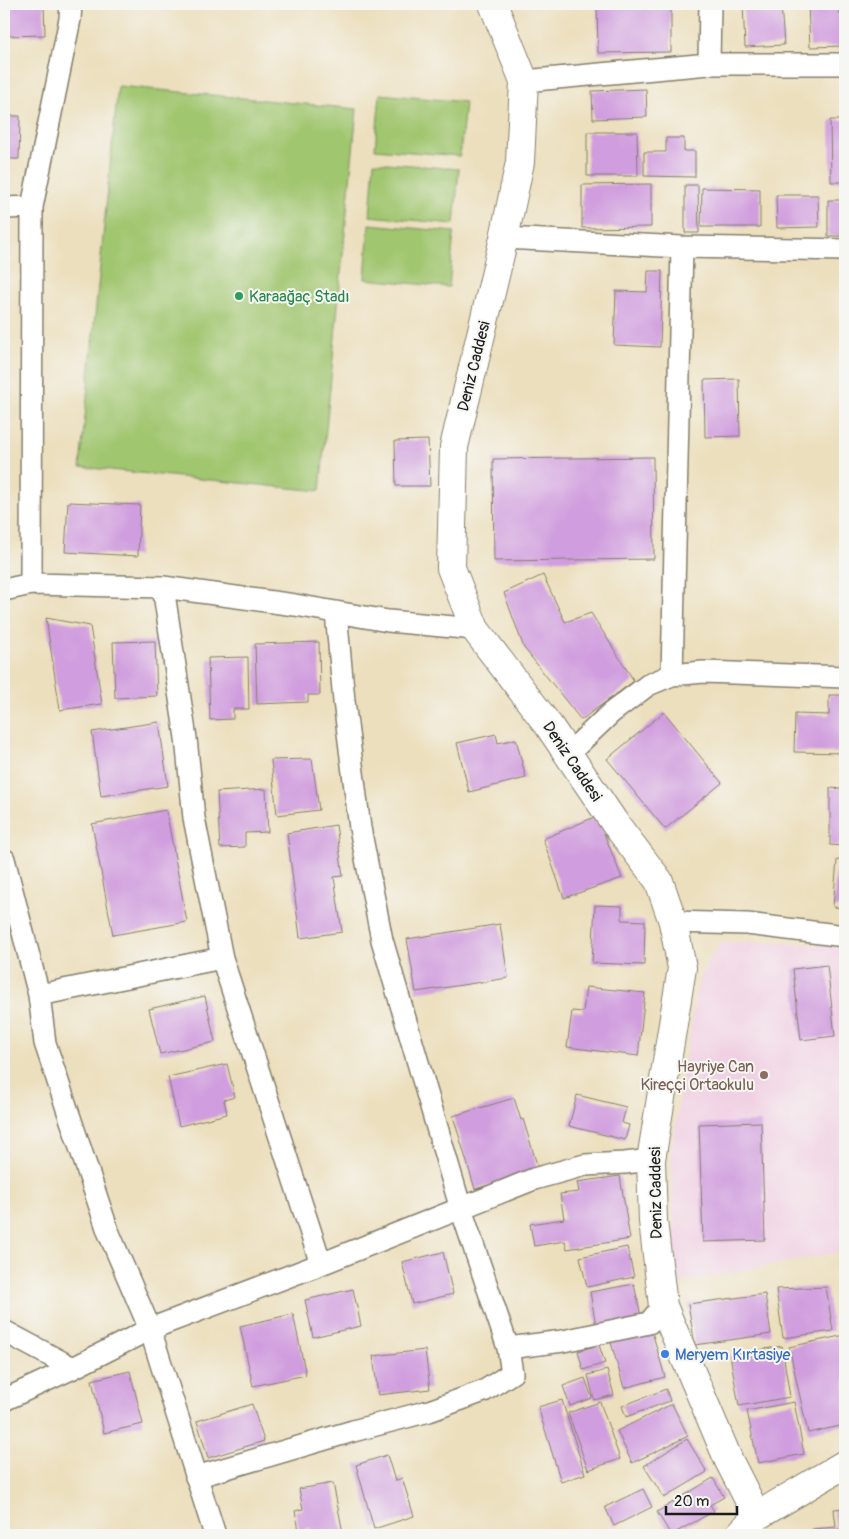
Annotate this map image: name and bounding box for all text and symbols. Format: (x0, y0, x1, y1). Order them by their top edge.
place label: Karaağaç Stadı (249, 287, 350, 307)
marker: Karaağaç Stadı (233, 290, 245, 302)
street label: Deniz Caddesi (453, 319, 495, 413)
street label: Deniz Caddesi (538, 718, 606, 806)
place label: Hayriye Can Kireççi Ortaokulu (640, 1057, 754, 1095)
marker: Hayriye Can Kireççi Ortaokulu (758, 1069, 770, 1081)
street label: Deniz Caddesi (645, 1146, 667, 1239)
place label: Meryem Kırtasiye (675, 1345, 790, 1365)
marker: Meryem Kırtasiye (659, 1348, 671, 1360)
scale bar (666, 1484, 738, 1516)
text: 20 m (674, 1492, 709, 1511)

